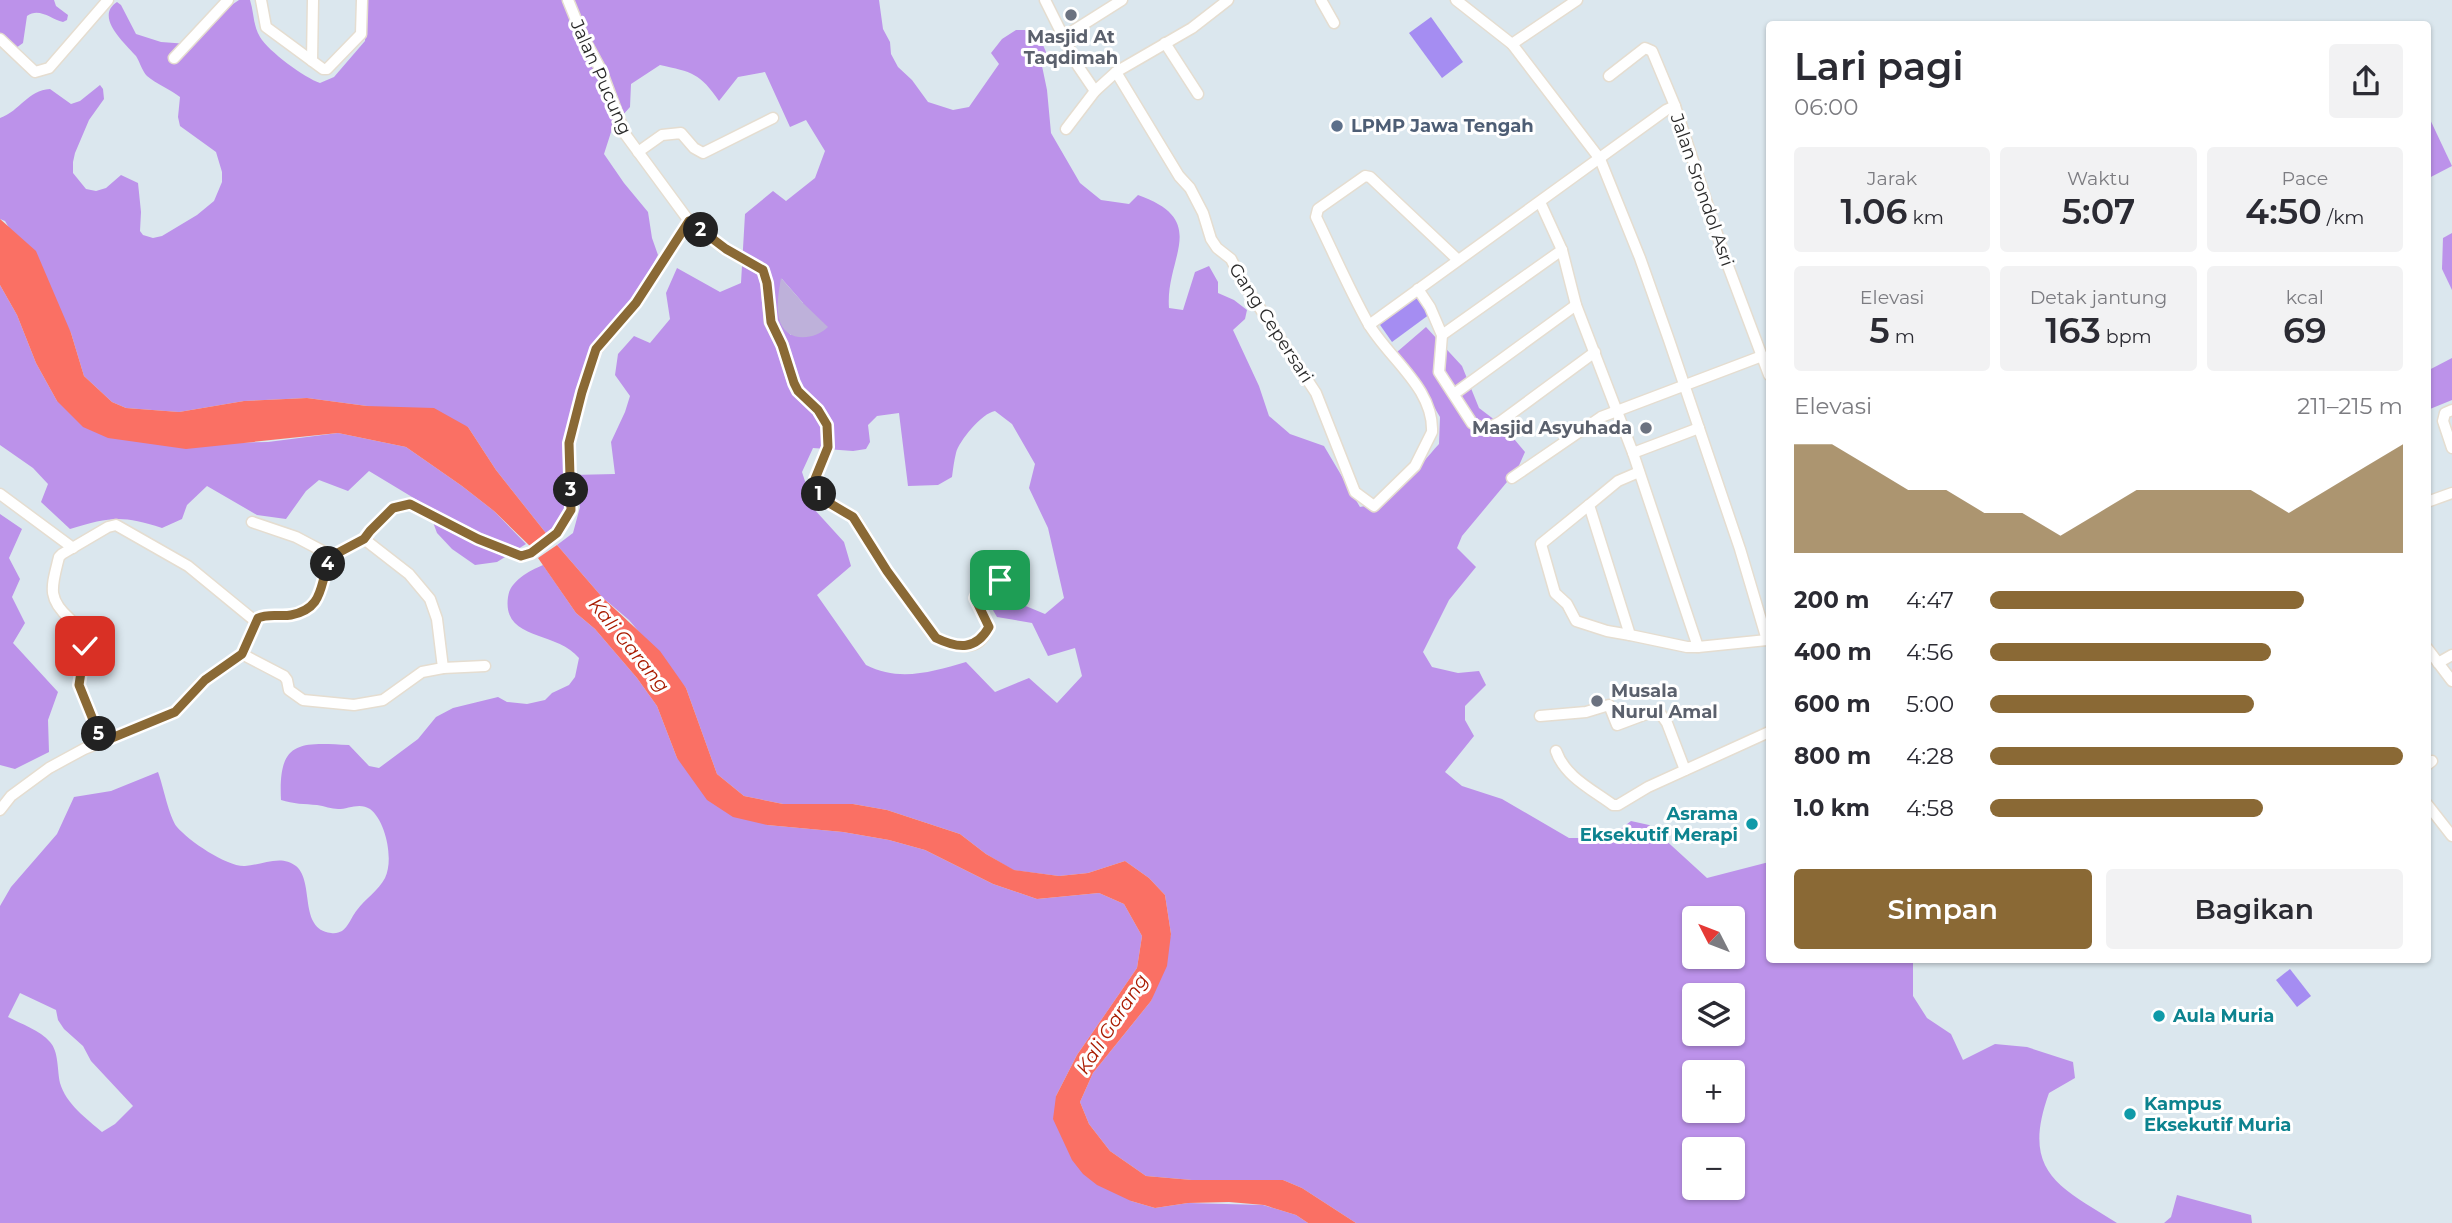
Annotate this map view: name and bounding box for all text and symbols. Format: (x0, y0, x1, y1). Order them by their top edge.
marker: Masjid At Taqdimah (1063, 7, 1079, 23)
street label: Jalan Pucung (565, 15, 636, 138)
place label: Masjid At Taqdimah (1024, 26, 1118, 69)
text: Lari pagi (1794, 43, 1963, 90)
button: share (2329, 44, 2403, 118)
text: 06:00 (1794, 93, 1859, 121)
street label: Jalan Srondol Asri (1665, 110, 1738, 269)
place label: LPMP Jawa Tengah (1351, 115, 1534, 137)
marker: LPMP Jawa Tengah (1329, 118, 1345, 134)
text: Jarak (1867, 167, 1917, 190)
text: Waktu (2067, 167, 2130, 190)
text: Pace (2282, 167, 2328, 190)
text: 1.06 (1841, 190, 1907, 233)
text: 5:07 (2062, 190, 2135, 233)
text: 4:50 (2245, 190, 2322, 233)
text: km (1907, 206, 1944, 229)
text: /km (2322, 206, 2365, 229)
pin: 2 (684, 212, 718, 247)
text: 2 (695, 218, 706, 241)
street label: Gang Cepersari (1224, 259, 1318, 387)
text: Elevasi (1860, 286, 1924, 309)
text: Detak jantung (2030, 286, 2167, 309)
text: kcal (2286, 286, 2324, 309)
text: 5 (1869, 309, 1890, 352)
text: 163 (2045, 309, 2101, 352)
text: 69 (2283, 309, 2327, 352)
text: m (1890, 325, 1915, 348)
text: bpm (2101, 325, 2152, 348)
text: Elevasi (1794, 392, 1872, 420)
text: 211–215 m (2297, 392, 2403, 420)
place label: Masjid Asyuhada (1472, 417, 1632, 439)
marker: Masjid Asyuhada (1638, 420, 1654, 436)
pin: 3 (554, 472, 588, 508)
pin: 1 (802, 476, 836, 512)
text: 3 (565, 478, 576, 501)
text: 1 (815, 482, 822, 505)
pin: 4 (310, 546, 346, 582)
pin (970, 550, 1030, 610)
text: 4 (321, 552, 334, 575)
icon: arrive (981, 561, 1019, 599)
text: 200 m (1794, 586, 1869, 614)
text: 4:47 (1906, 586, 1954, 614)
water label: Kali Garang (584, 593, 674, 697)
pin (55, 616, 115, 676)
icon: check (66, 627, 104, 665)
text: 400 m (1794, 638, 1872, 666)
text: 4:56 (1906, 638, 1953, 666)
place label: Musala Nurul Amal (1611, 680, 1718, 723)
text: 600 m (1794, 690, 1871, 718)
text: 5:00 (1906, 690, 1954, 718)
marker: Musala Nurul Amal (1589, 693, 1605, 709)
pin: 5 (82, 716, 116, 752)
text: 5 (93, 722, 104, 745)
text: 800 m (1794, 742, 1871, 770)
text: 4:28 (1906, 742, 1954, 770)
text: 1.0 km (1794, 794, 1870, 822)
text: 4:58 (1906, 794, 1954, 822)
place label: Asrama Eksekutif Merapi (1580, 803, 1738, 846)
marker: Asrama Eksekutif Merapi (1744, 816, 1760, 832)
button: Simpan (1794, 869, 2092, 949)
button: Bagikan (2106, 869, 2403, 949)
north arrow (1682, 906, 1745, 970)
map controls (1682, 906, 1745, 1200)
water label: Kali Garang (1071, 970, 1153, 1078)
button: layers (1682, 983, 1745, 1046)
place label: Aula Muria (2172, 1005, 2274, 1027)
marker: Aula Muria (2151, 1008, 2167, 1024)
button: + (1682, 1060, 1745, 1123)
place label: Kampus Eksekutif Muria (2144, 1093, 2291, 1136)
marker: Kampus Eksekutif Muria (2122, 1106, 2138, 1122)
button: − (1682, 1137, 1745, 1200)

